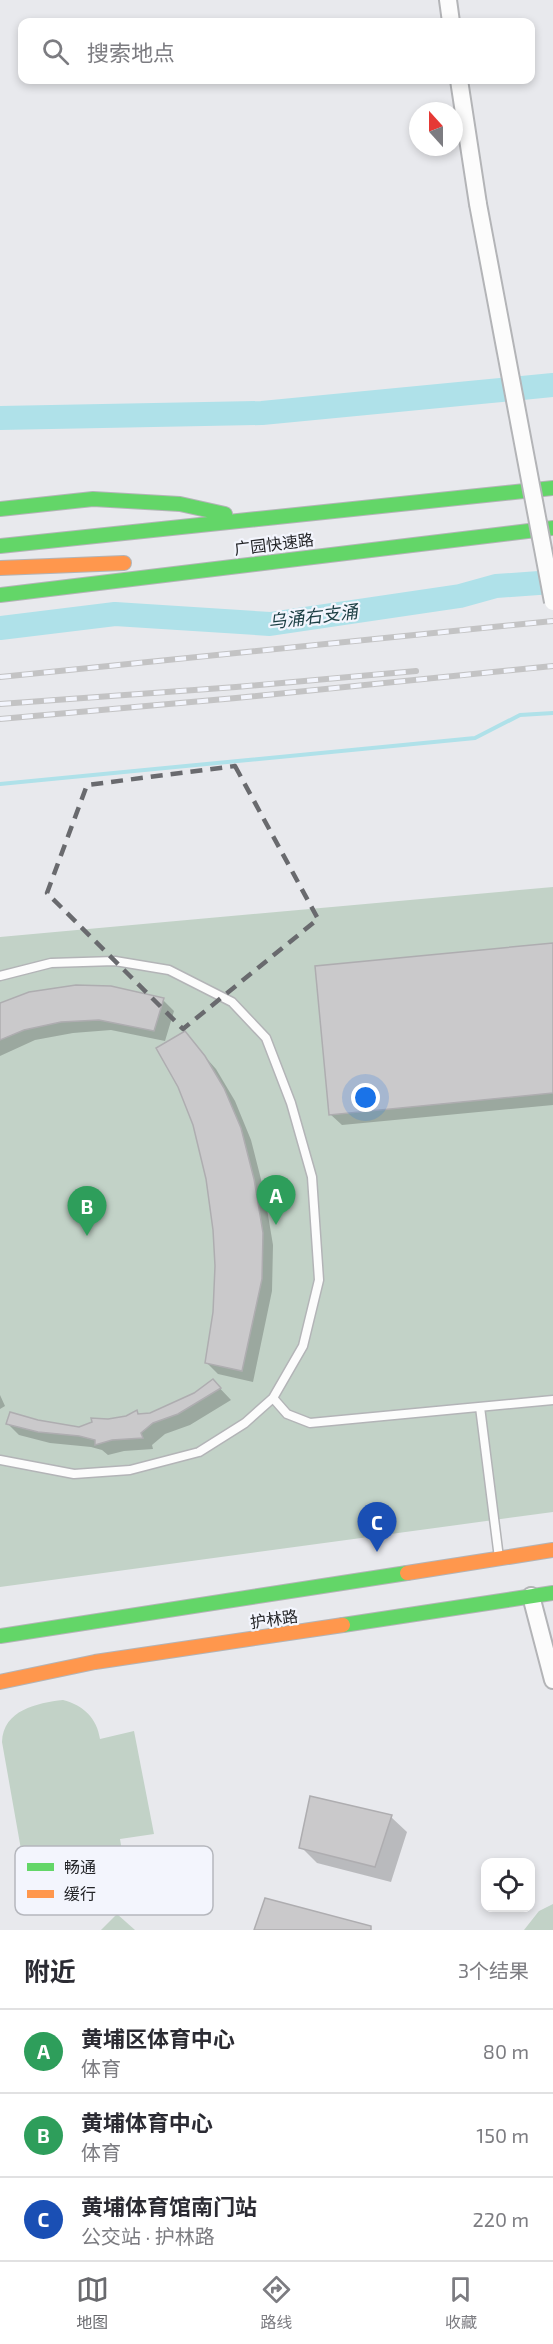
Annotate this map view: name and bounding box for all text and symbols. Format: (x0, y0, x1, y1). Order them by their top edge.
search box (18, 18, 535, 84)
icon: search (39, 35, 72, 68)
text: 搜索地点 (87, 39, 175, 65)
north arrow (409, 102, 463, 156)
street label: 广园快速路 (233, 529, 315, 558)
water label: 乌涌右支涌 (267, 599, 361, 632)
your location (351, 1083, 380, 1112)
pin: A (256, 1176, 296, 1225)
pin: B (68, 1186, 106, 1236)
pin: C (358, 1502, 397, 1552)
street label: 护林路 (249, 1606, 299, 1631)
legend (15, 1846, 213, 1915)
text: 畅通 (64, 1857, 96, 1876)
map controls (481, 1858, 535, 1912)
button: locate (481, 1858, 535, 1912)
text: 缓行 (64, 1884, 96, 1903)
text: 附近 (24, 1955, 76, 1986)
text: 3个结果 (458, 1958, 529, 1982)
text: 黄埔区体育中心 (81, 2025, 235, 2051)
text: A (37, 2039, 50, 2063)
text: 80 m (483, 2039, 529, 2063)
text: 体育 (81, 2056, 121, 2080)
text: 黄埔体育中心 (81, 2109, 213, 2135)
text: B (37, 2123, 50, 2147)
text: 150 m (476, 2123, 529, 2147)
text: 体育 (81, 2140, 121, 2164)
text: 黄埔体育馆南门站 (81, 2193, 257, 2219)
text: C (38, 2207, 49, 2231)
text: 220 m (472, 2207, 529, 2231)
text: 公交站 · 护林路 (81, 2224, 215, 2248)
tab: 地图 (76, 2273, 109, 2333)
tab: 路线 (260, 2273, 293, 2333)
tab: 收藏 (444, 2273, 477, 2333)

